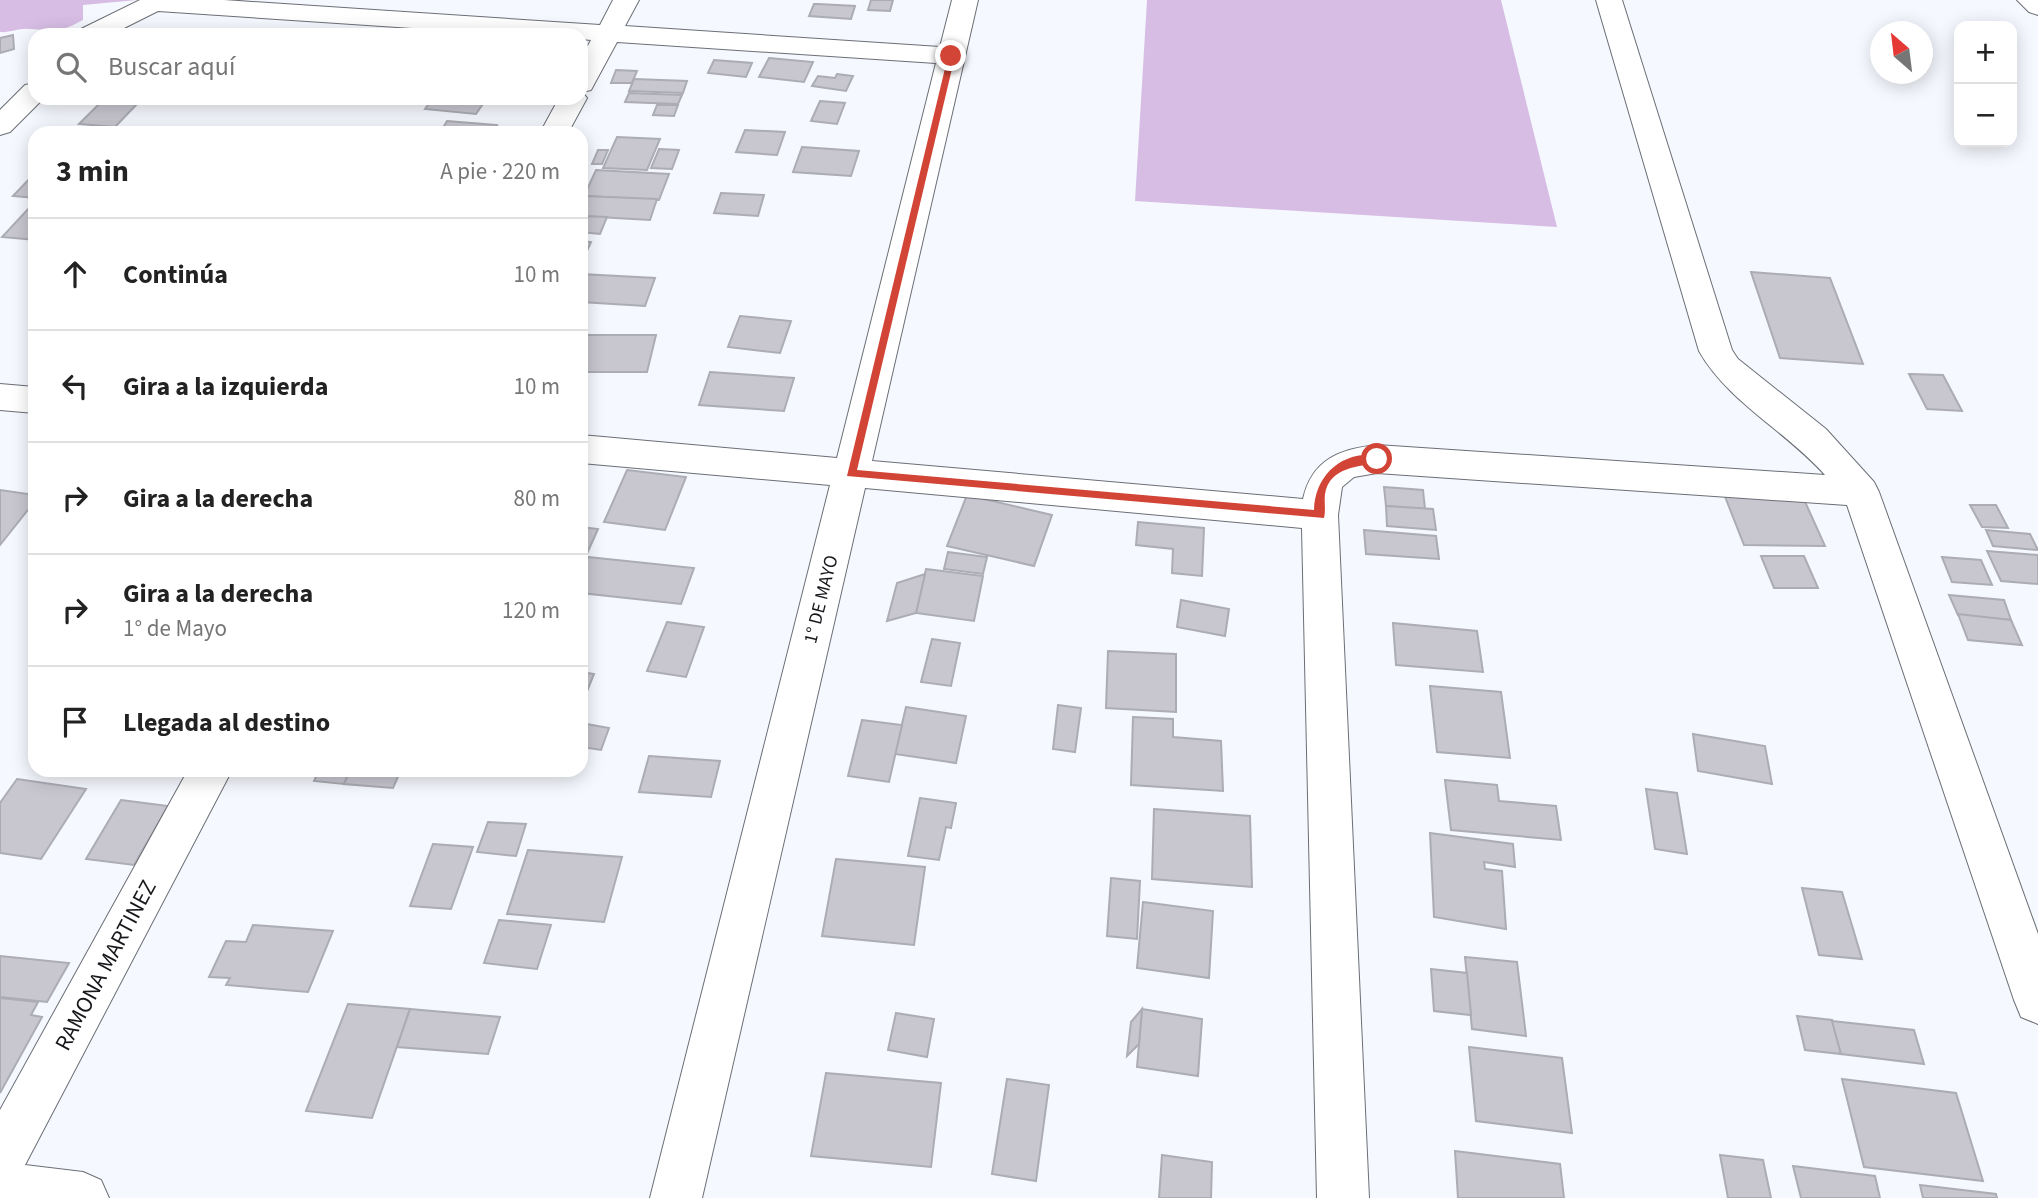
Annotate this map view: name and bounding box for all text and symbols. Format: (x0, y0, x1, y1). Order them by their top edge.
north arrow (1870, 21, 1933, 84)
map controls (1954, 21, 2017, 147)
button: + (1954, 21, 2017, 84)
search box (28, 28, 588, 105)
route end (935, 40, 966, 71)
icon: search (52, 48, 90, 86)
text: Buscar aquí (108, 48, 235, 85)
button: − (1954, 84, 2017, 147)
text: 3 min (56, 150, 129, 193)
text: A pie · 220 m (440, 155, 560, 188)
icon: ahead (56, 255, 94, 293)
text: Continúa (123, 256, 228, 293)
text: 10 m (513, 258, 560, 291)
icon: left (56, 367, 94, 405)
text: Gira a la izquierda (123, 368, 328, 405)
text: 10 m (513, 370, 560, 403)
route start (1361, 443, 1392, 474)
icon: right (56, 479, 94, 517)
text: Gira a la derecha (123, 480, 313, 517)
text: 80 m (513, 482, 560, 515)
street label: 1° DE MAYO (797, 552, 845, 646)
text: Gira a la derecha (123, 575, 313, 612)
icon: right (56, 591, 94, 629)
text: 120 m (502, 594, 560, 627)
text: 1° de Mayo (123, 612, 227, 645)
icon: arrive (56, 703, 94, 741)
text: Llegada al destino (123, 704, 330, 741)
street label: RAMONA MARTINEZ (46, 874, 164, 1057)

